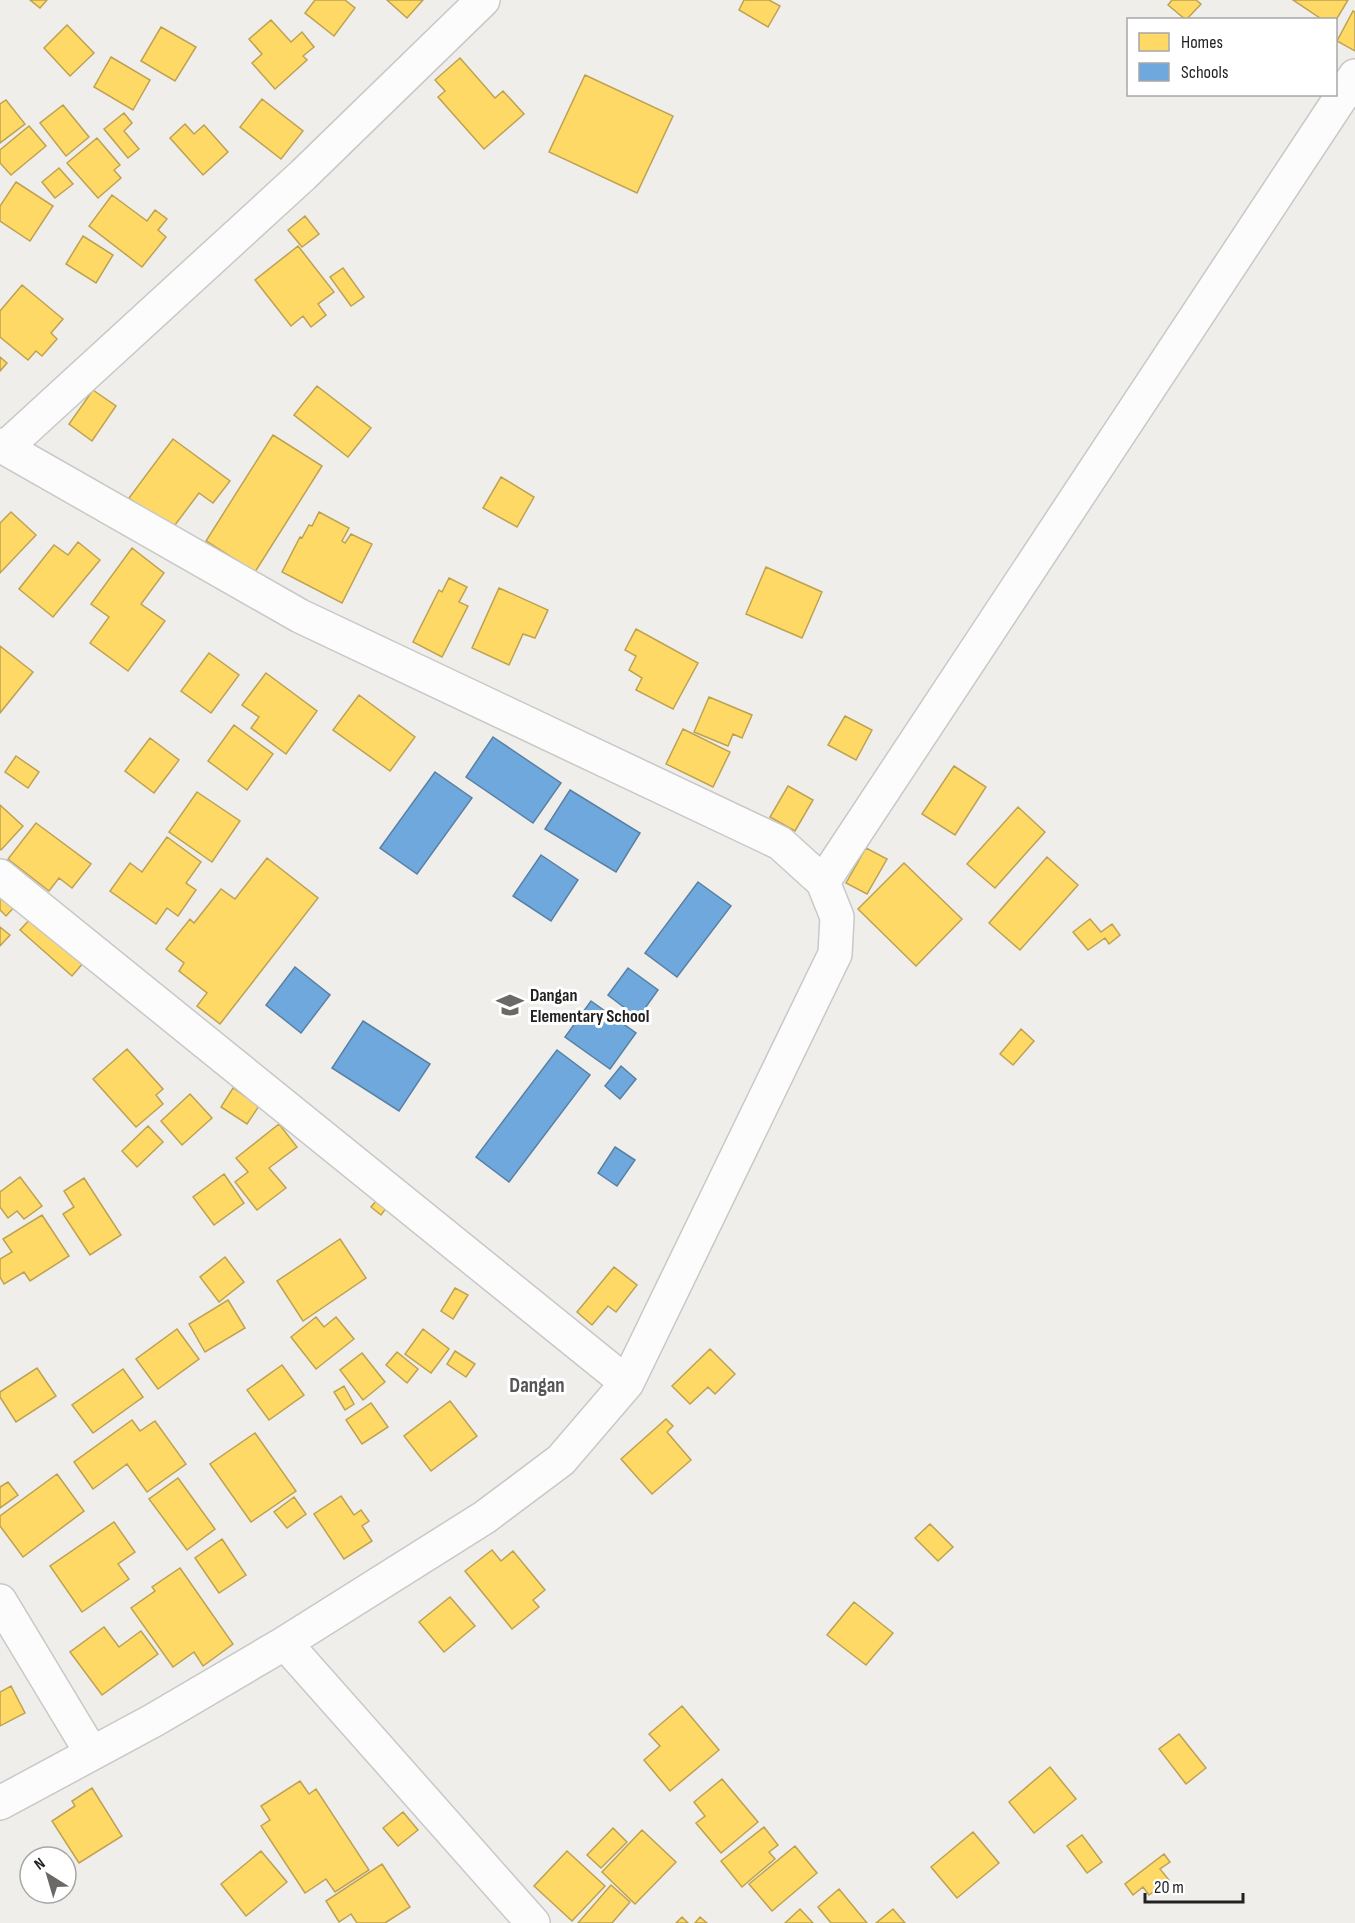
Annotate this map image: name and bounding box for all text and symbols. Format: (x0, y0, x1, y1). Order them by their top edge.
legend (1127, 18, 1337, 96)
text: Homes (1181, 32, 1223, 53)
text: Schools (1181, 62, 1228, 83)
place label: Dangan Elementary School (530, 985, 649, 1027)
school or university icon: Dangan Elementary School (495, 990, 525, 1020)
district label: Dangan (509, 1373, 565, 1398)
north arrow (18, 1845, 78, 1905)
text: N (31, 1854, 49, 1874)
scale bar (1145, 1866, 1242, 1904)
text: 20 m (1154, 1877, 1184, 1898)

